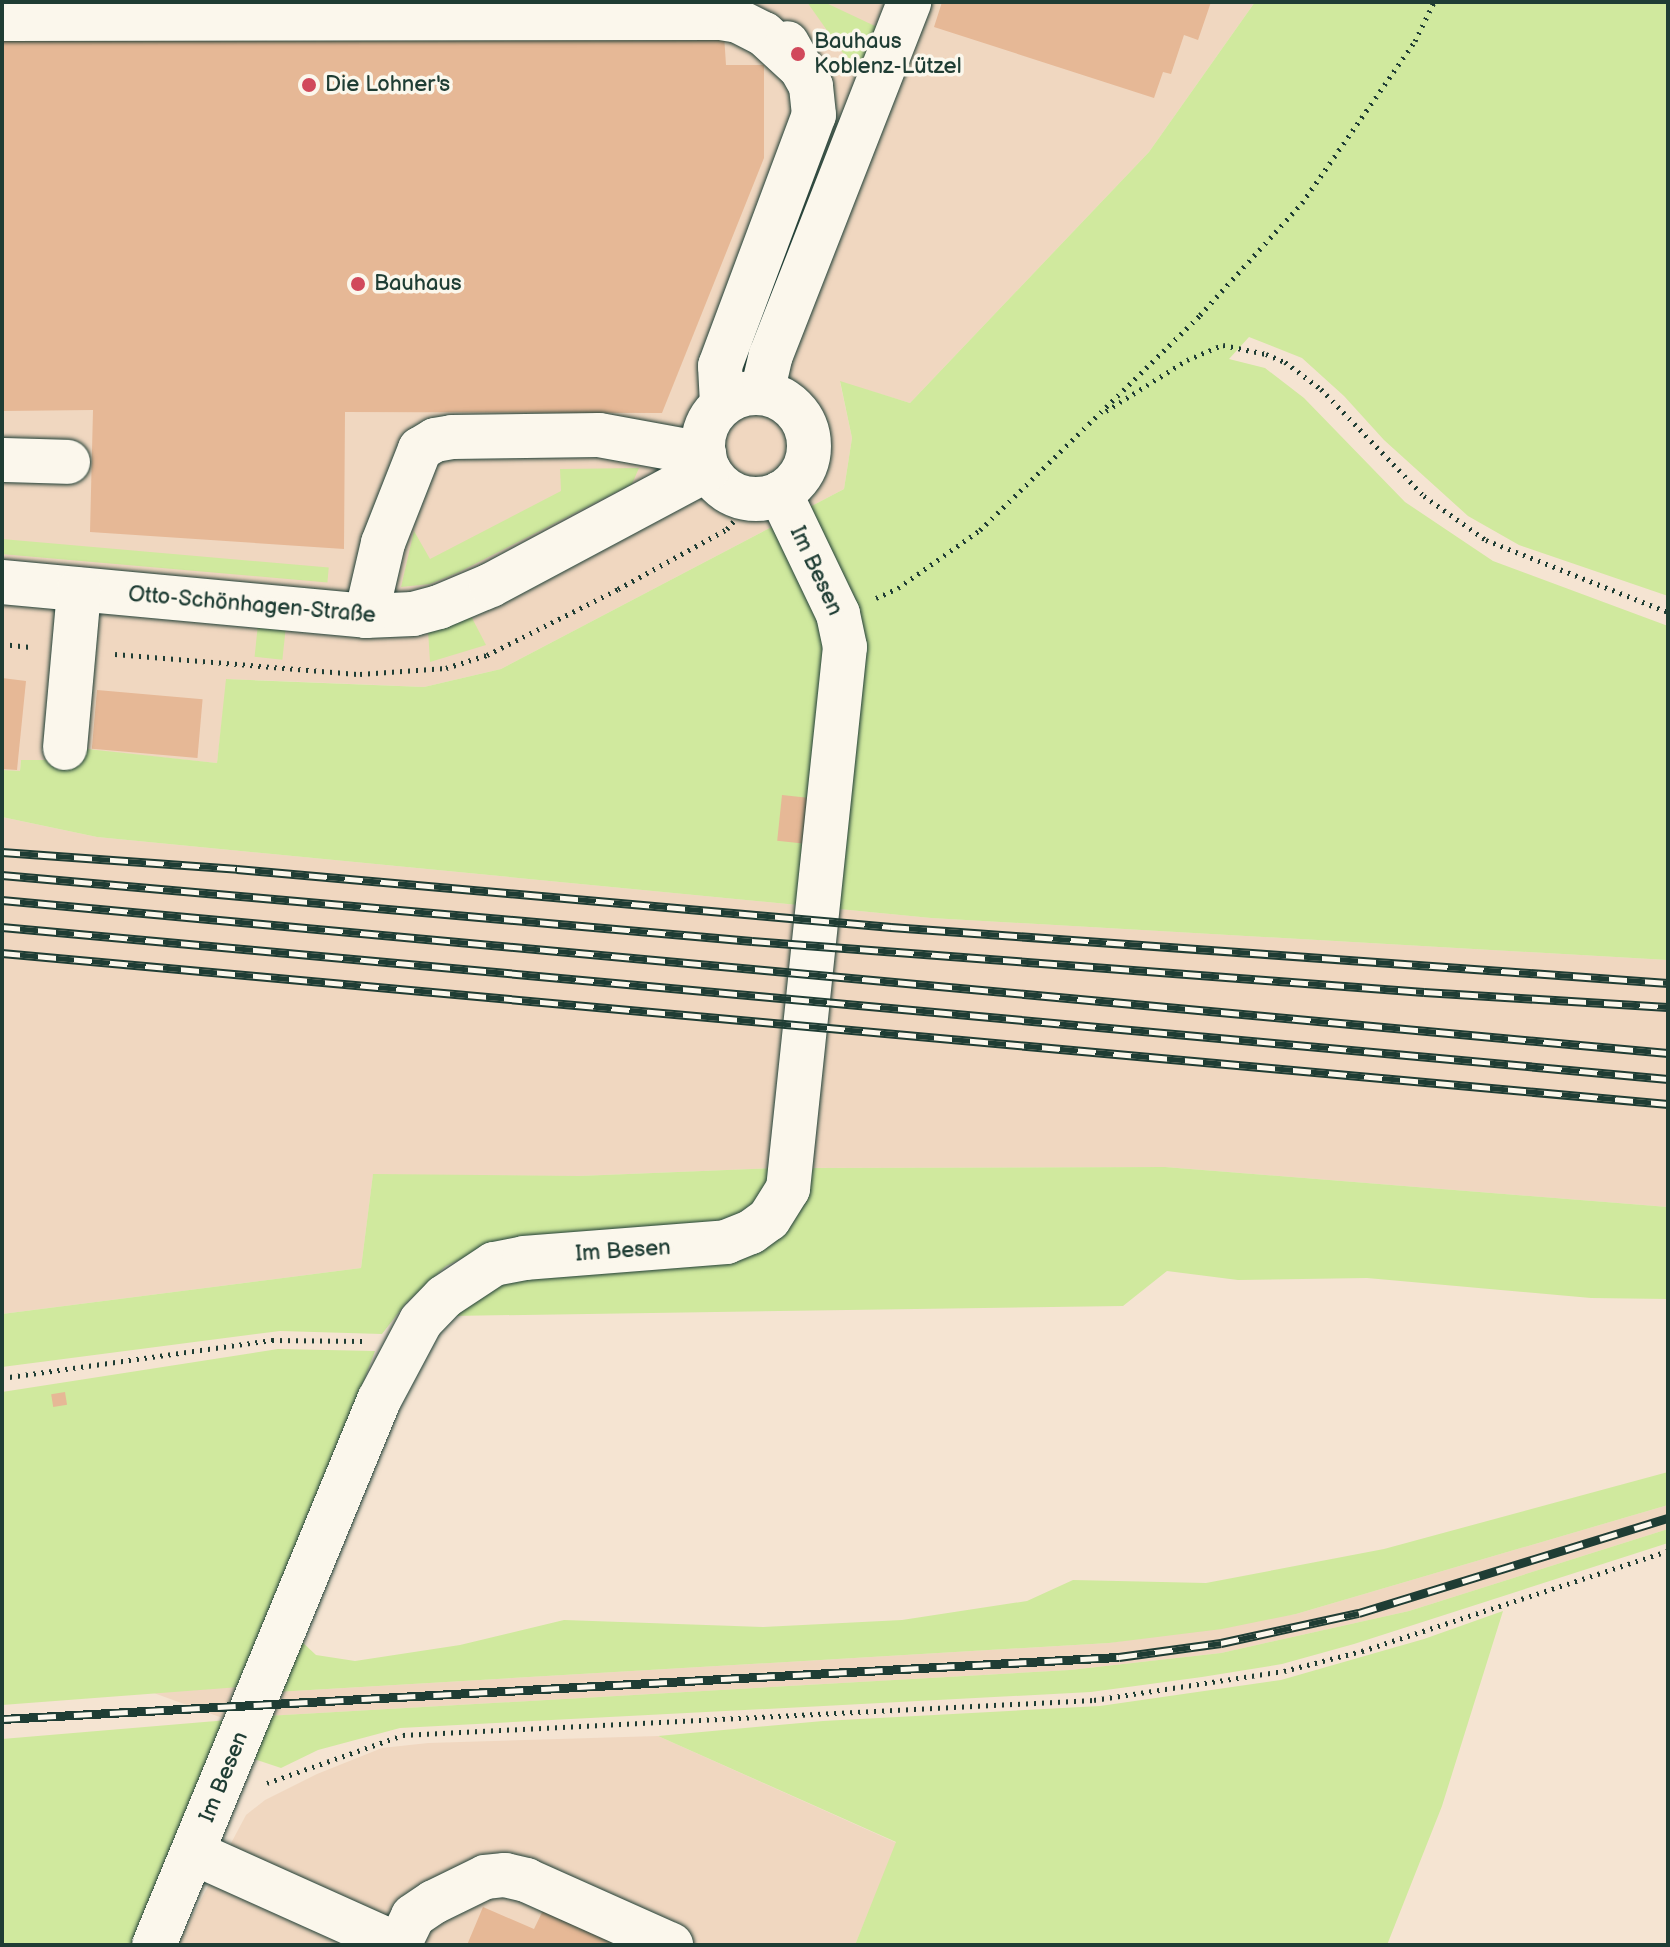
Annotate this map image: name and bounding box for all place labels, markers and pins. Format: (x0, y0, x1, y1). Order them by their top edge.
place label: Bauhaus Koblenz-Lützel (814, 28, 962, 80)
marker: Bauhaus Koblenz-Lützel (789, 45, 807, 63)
place label: Die Lohner's (325, 72, 450, 98)
marker: Die Lohner's (300, 76, 318, 94)
place label: Bauhaus (374, 271, 462, 297)
marker: Bauhaus (349, 275, 367, 293)

